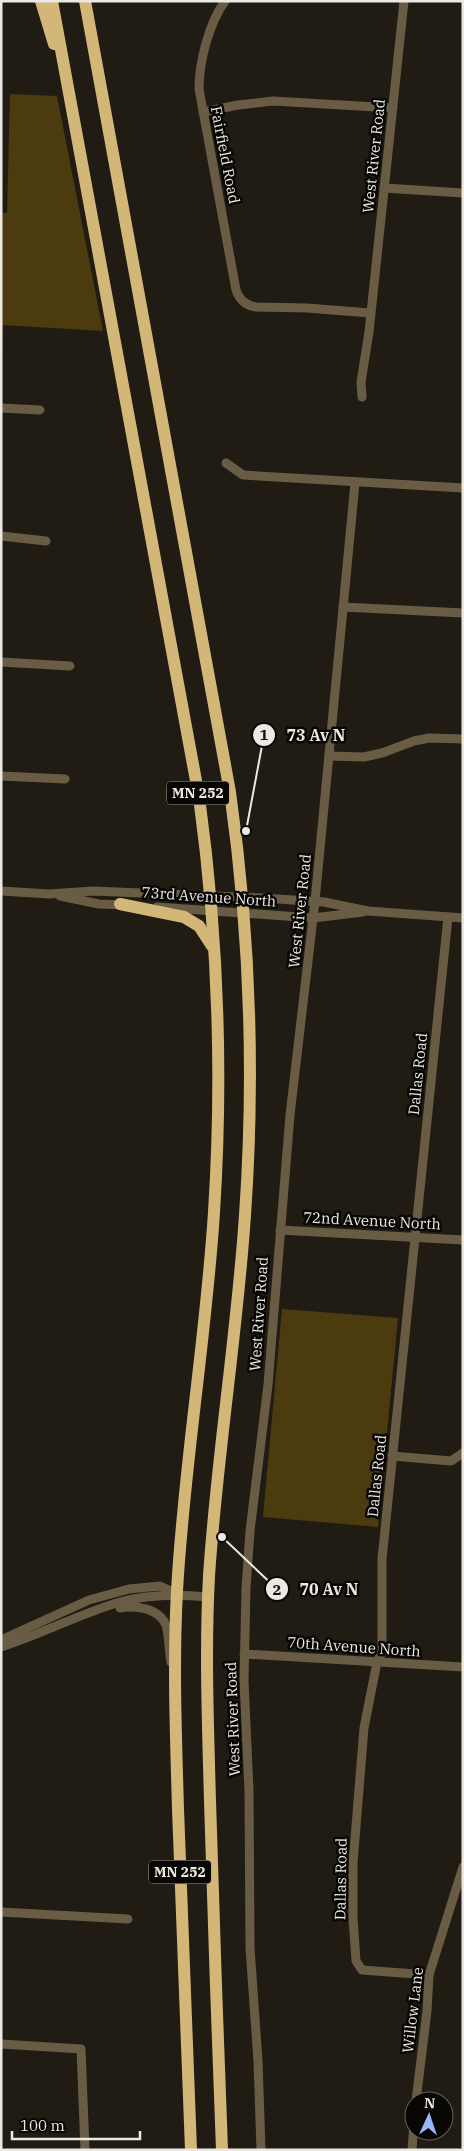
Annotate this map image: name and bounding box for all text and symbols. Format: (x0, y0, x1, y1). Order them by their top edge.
street label: West River Road (358, 98, 389, 214)
street label: Fairfield Road (207, 105, 244, 205)
callout: 73 Av N (252, 720, 356, 751)
text: 1 (259, 725, 269, 744)
text: 73 Av N (286, 725, 346, 745)
road number: MN 252 (167, 781, 229, 804)
street label: West River Road (284, 853, 315, 969)
street label: 73rd Avenue North (141, 882, 277, 911)
street label: Dallas Road (404, 1032, 431, 1116)
street label: 72nd Avenue North (303, 1207, 441, 1234)
street label: West River Road (245, 1256, 272, 1372)
street label: Dallas Road (363, 1434, 390, 1518)
callout: 70 Av N (264, 1574, 368, 1605)
text: 70 Av N (299, 1579, 359, 1599)
text: 2 (272, 1580, 282, 1599)
street label: 70th Avenue North (287, 1632, 421, 1661)
street label: West River Road (221, 1661, 244, 1777)
street label: Dallas Road (330, 1838, 351, 1920)
road number: MN 252 (149, 1860, 211, 1884)
street label: Willow Lane (398, 1966, 427, 2054)
north arrow (404, 2091, 454, 2141)
text: N (424, 2094, 436, 2112)
scale bar (12, 2108, 140, 2140)
text: 100 m (20, 2116, 65, 2135)

